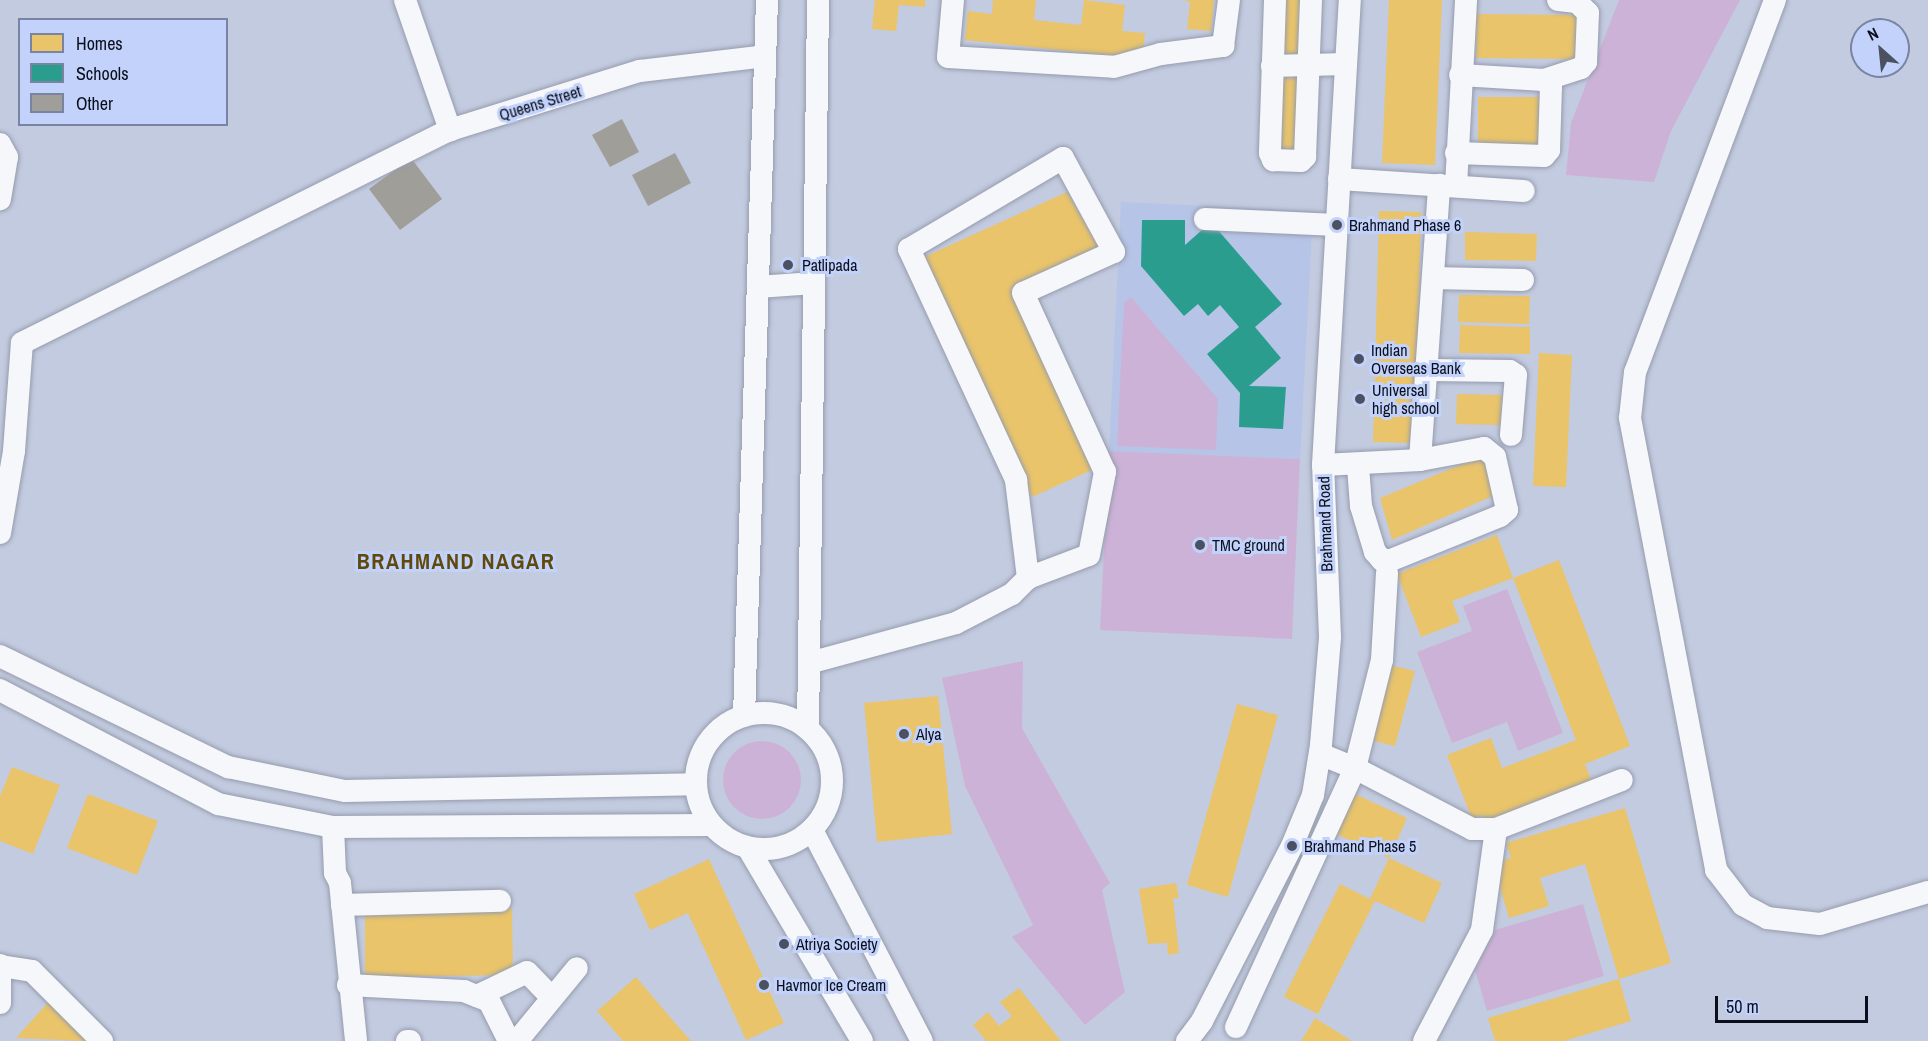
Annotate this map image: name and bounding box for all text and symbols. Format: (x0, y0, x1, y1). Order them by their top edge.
legend (18, 18, 228, 126)
north arrow (1850, 18, 1910, 78)
text: N (1864, 22, 1882, 46)
text: Homes (76, 31, 123, 56)
text: Schools (76, 61, 129, 86)
street label: Queens Street (497, 81, 583, 125)
text: Other (76, 91, 113, 116)
place label: Brahmand Phase 6 (1349, 215, 1461, 235)
marker: Brahmand Phase 6 (1330, 218, 1344, 232)
place label: Patlipada (802, 255, 857, 275)
marker: Patlipada (779, 256, 797, 274)
place label: Indian Overseas Bank (1371, 340, 1461, 378)
marker: Indian Overseas Bank (1352, 352, 1366, 366)
place label: Universal high school (1372, 380, 1439, 418)
marker: Universal high school (1353, 392, 1367, 406)
street label: Brahmand Road (1314, 476, 1336, 572)
place label: TMC ground (1212, 535, 1285, 555)
marker: TMC ground (1193, 538, 1207, 552)
district label: BRAHMAND NAGAR (357, 549, 555, 575)
place label: Alya (916, 724, 942, 744)
marker: Alya (897, 727, 911, 741)
place label: Brahmand Phase 5 (1304, 836, 1416, 856)
marker: Brahmand Phase 5 (1285, 839, 1299, 853)
place label: Atriya Society (796, 934, 878, 954)
marker: Atriya Society (777, 937, 791, 951)
place label: Havmor Ice Cream (776, 975, 886, 995)
marker: Havmor Ice Cream (757, 978, 771, 992)
scale bar (1718, 984, 1871, 1022)
text: 50 m (1726, 994, 1759, 1019)

